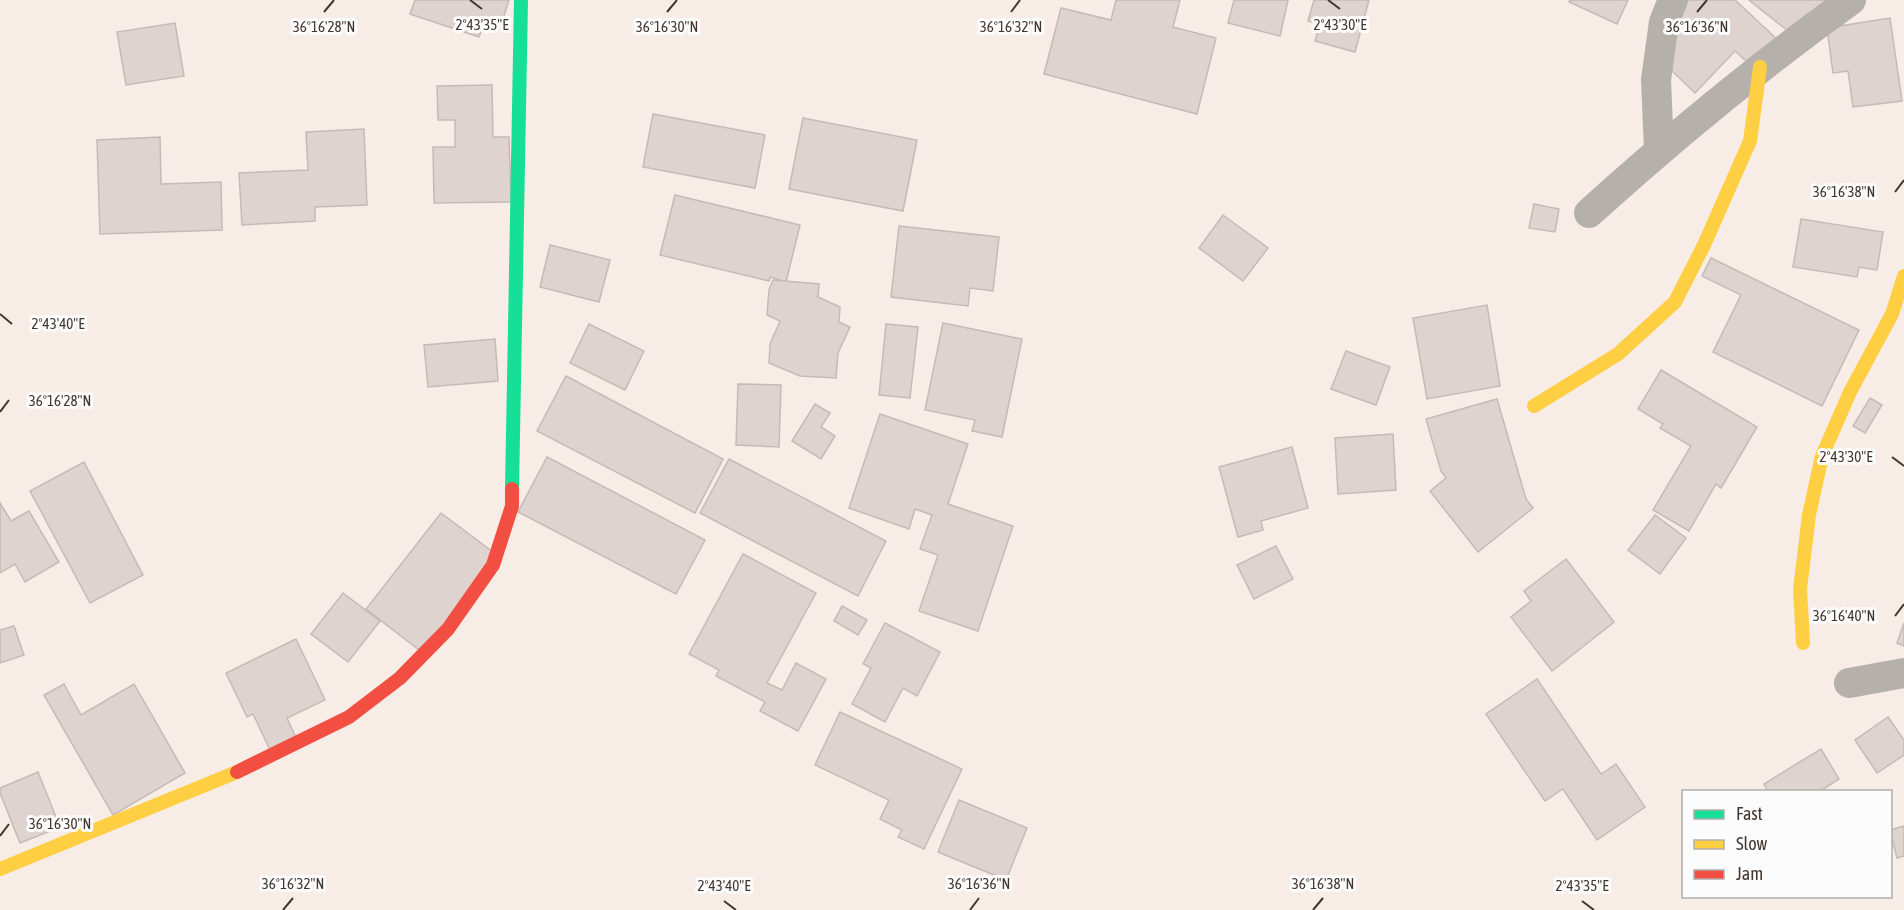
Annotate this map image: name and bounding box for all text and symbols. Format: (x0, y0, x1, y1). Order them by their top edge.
text: 2°43'35"E (455, 16, 509, 33)
text: 2°43'30"E (1313, 16, 1367, 33)
text: 36°16'28"N (293, 18, 355, 35)
text: 36°16'30"N (636, 18, 698, 35)
text: 36°16'32"N (980, 18, 1042, 35)
text: 36°16'36"N (1666, 18, 1728, 35)
text: 36°16'38"N (1813, 183, 1875, 200)
text: 2°43'40"E (31, 315, 85, 332)
text: 36°16'28"N (29, 392, 91, 409)
text: 2°43'30"E (1819, 448, 1873, 465)
text: 36°16'40"N (1813, 607, 1875, 624)
legend (1682, 790, 1892, 898)
text: Fast (1736, 803, 1763, 824)
text: 36°16'30"N (29, 815, 91, 832)
text: Slow (1736, 833, 1767, 854)
text: Jam (1736, 863, 1763, 884)
text: 36°16'32"N (262, 875, 324, 892)
text: 36°16'36"N (948, 875, 1010, 892)
text: 36°16'38"N (1292, 875, 1354, 892)
text: 2°43'40"E (697, 877, 751, 894)
text: 2°43'35"E (1555, 877, 1609, 894)

